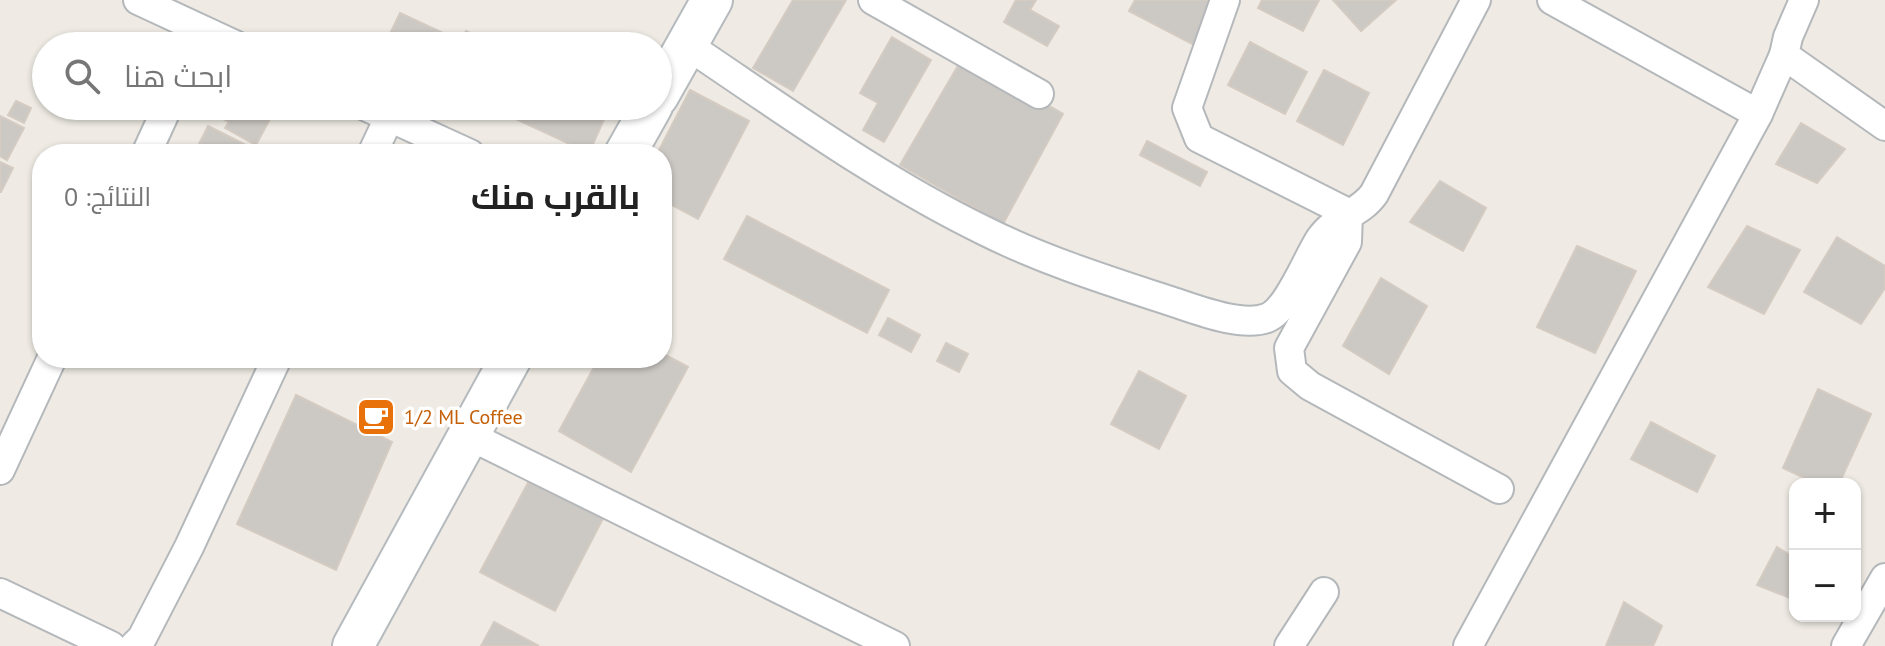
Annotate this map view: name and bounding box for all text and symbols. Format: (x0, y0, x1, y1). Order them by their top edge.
search box (32, 32, 672, 120)
icon: search (60, 54, 104, 98)
text: ابحث هنا (124, 56, 232, 95)
text: بالقرب منك (471, 174, 640, 218)
text: النتائج: 0 (64, 180, 151, 213)
cafe icon: 1/2 ML Coffee (355, 396, 397, 438)
place label: 1/2 ML Coffee (404, 404, 523, 430)
map controls (1789, 478, 1861, 622)
button: + (1789, 478, 1861, 550)
button: − (1789, 550, 1861, 622)

